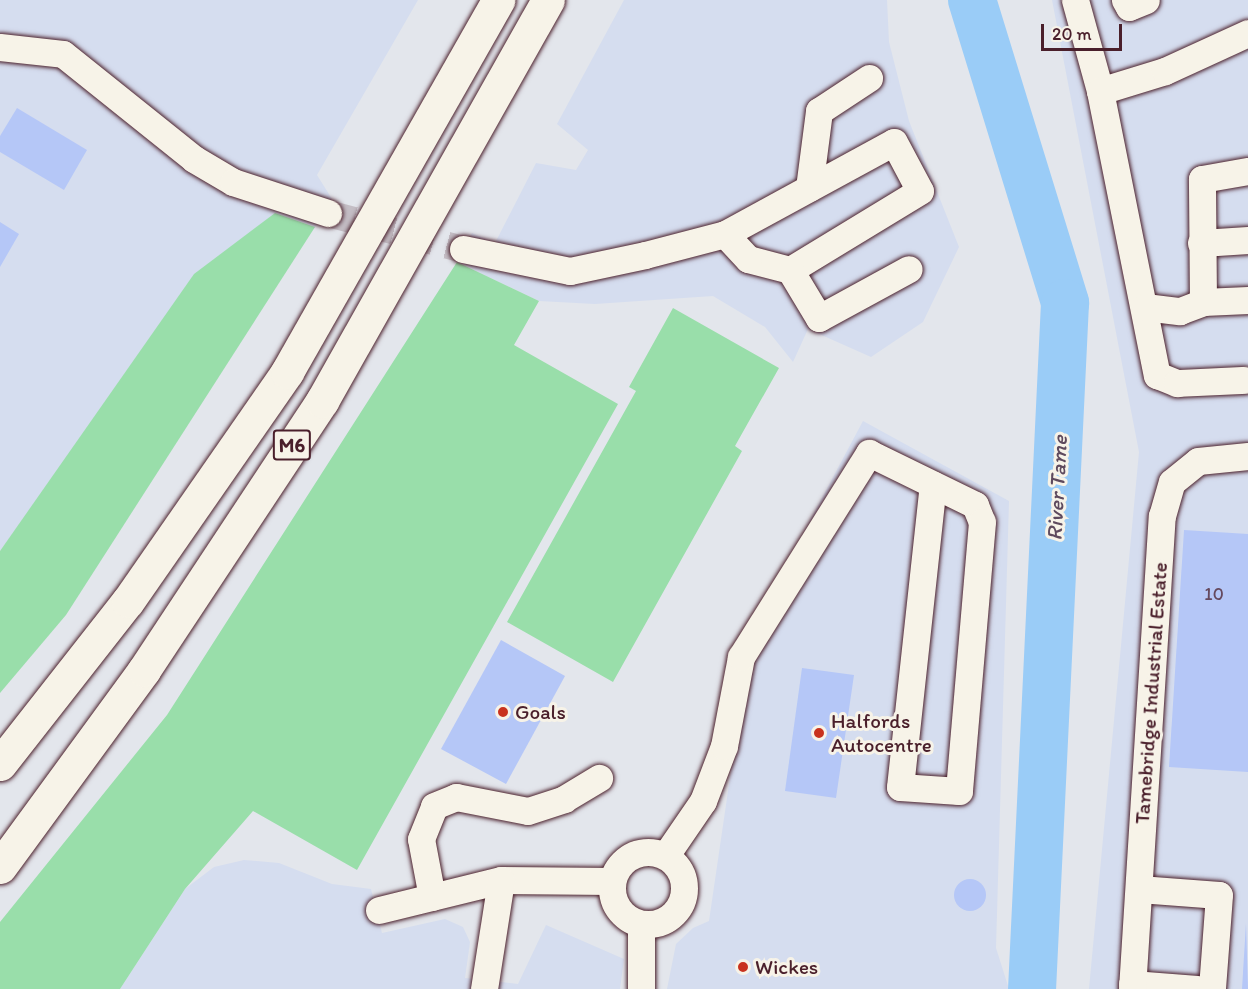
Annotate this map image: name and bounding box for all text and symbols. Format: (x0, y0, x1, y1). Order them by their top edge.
scale bar (1044, 12, 1125, 50)
text: 20 m (1052, 23, 1092, 45)
road number: M6 (272, 428, 312, 462)
water label: River Tame (1041, 436, 1073, 540)
street label: Tamebridge Industrial Estate (1129, 561, 1173, 825)
house number: 10 (1204, 583, 1224, 605)
place label: Goals (515, 699, 566, 725)
marker: Goals (496, 705, 510, 719)
place label: Halfords Autocentre (831, 708, 932, 758)
marker: Halfords Autocentre (812, 726, 826, 740)
place label: Wickes (755, 954, 818, 980)
marker: Wickes (736, 960, 750, 974)

